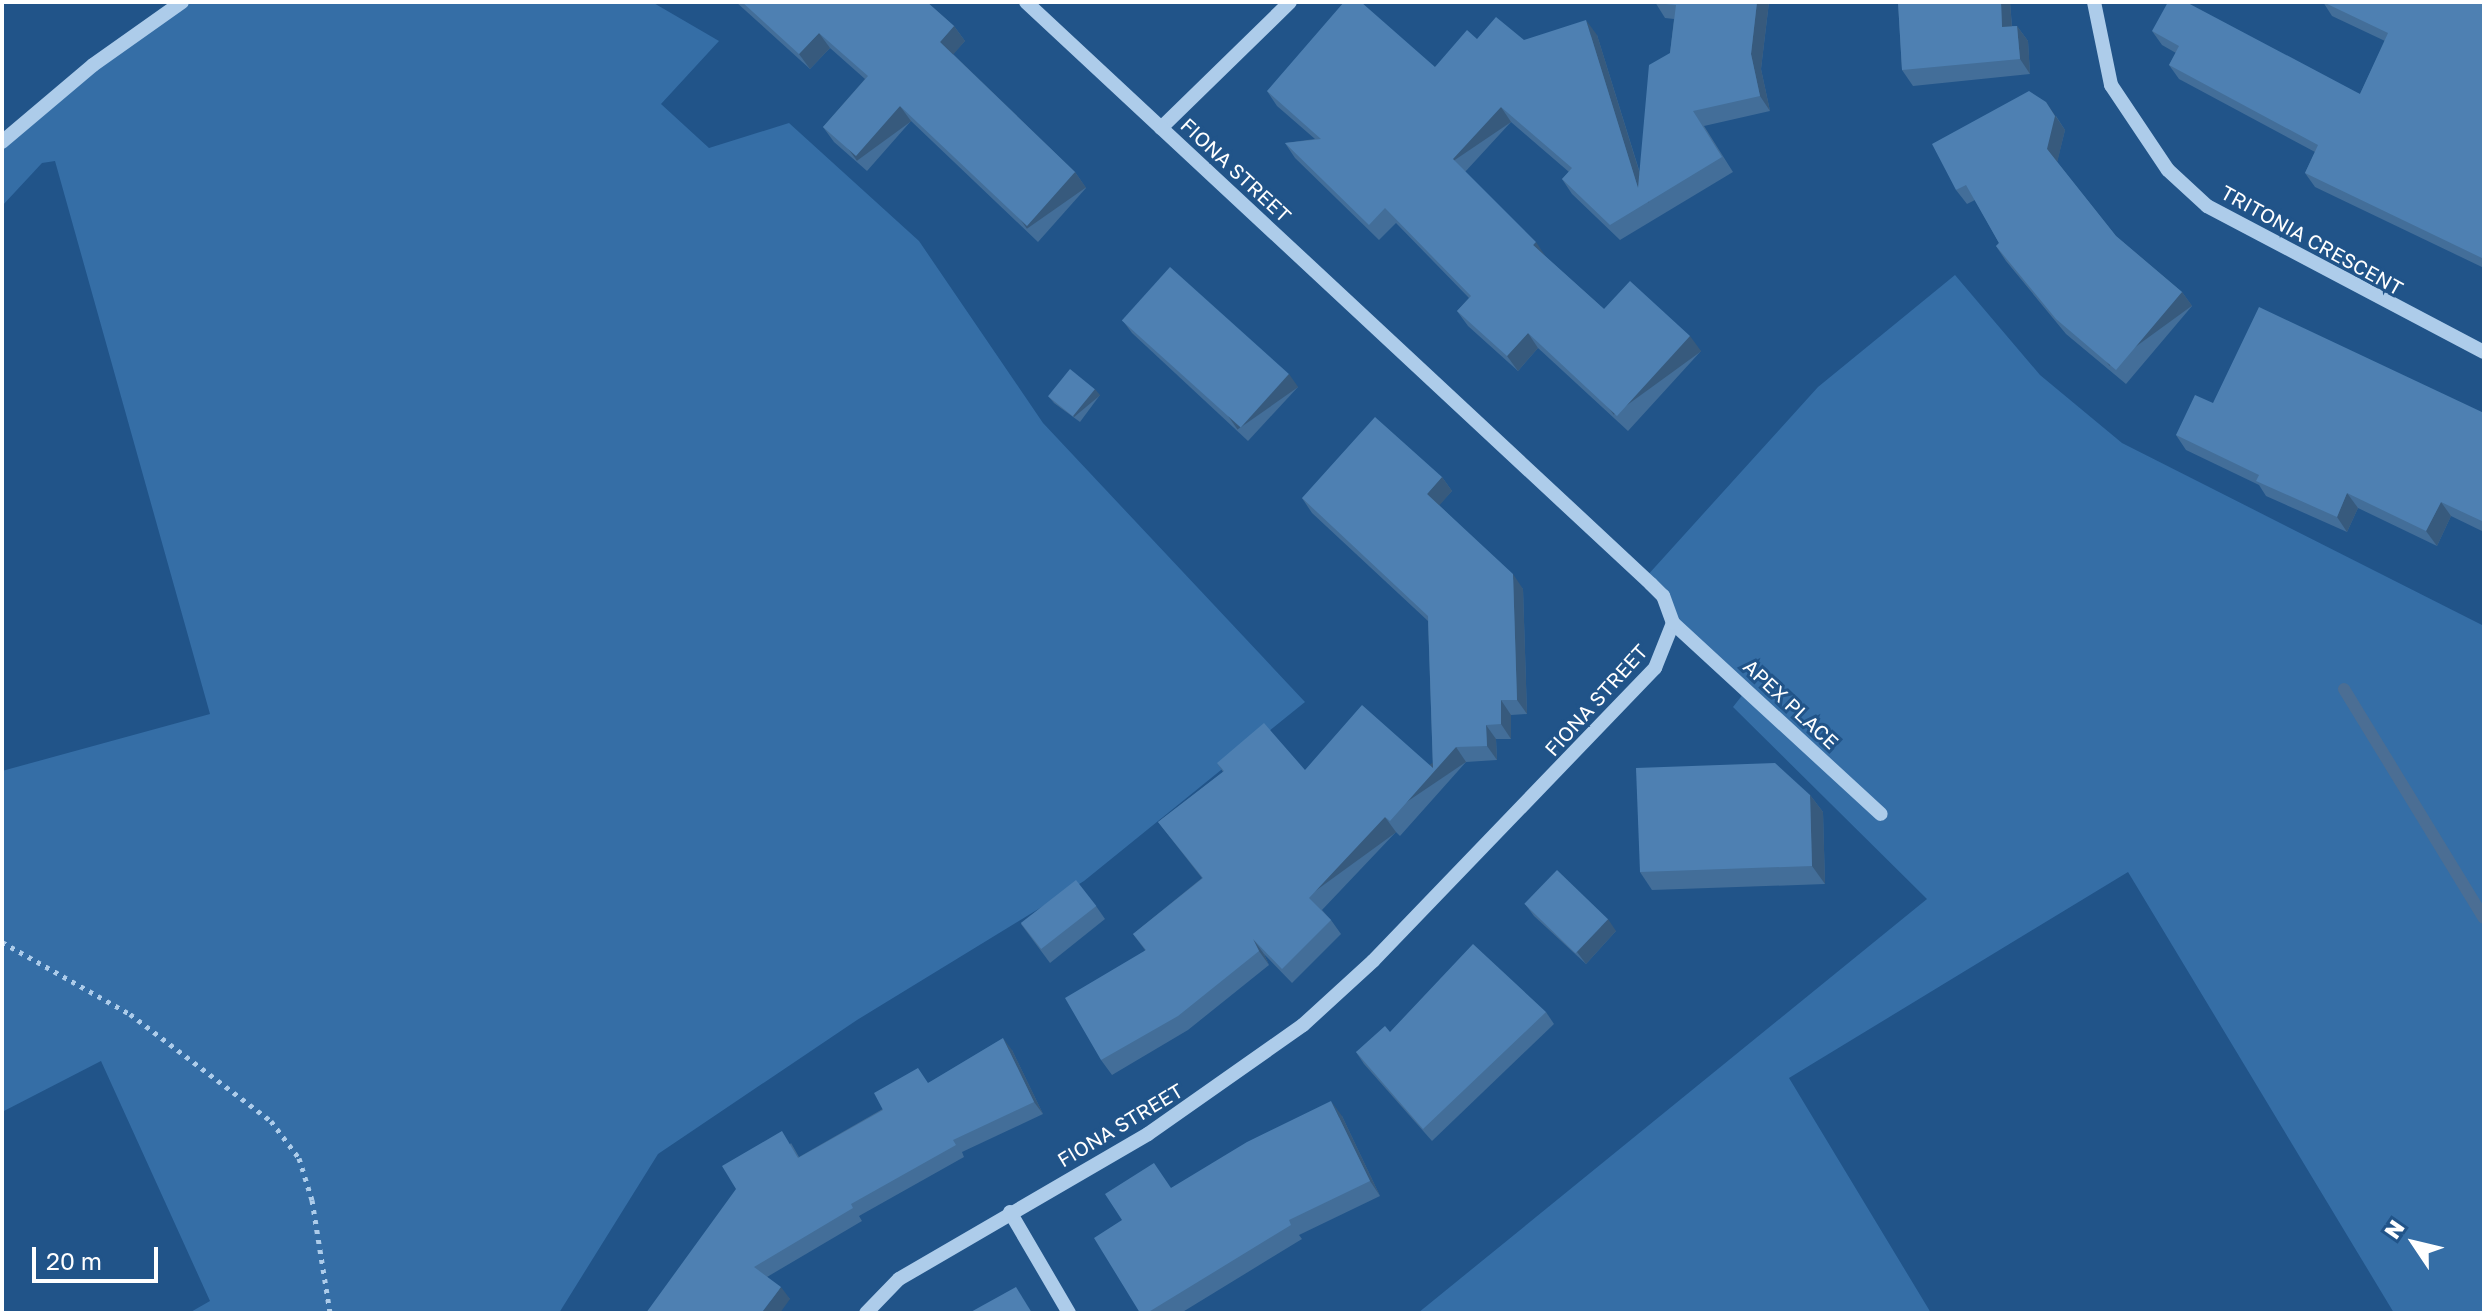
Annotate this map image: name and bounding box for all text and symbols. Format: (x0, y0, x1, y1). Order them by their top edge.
street label: FIONA STREET (1176, 113, 1296, 227)
street label: TRITONIA CRESCENT (2217, 180, 2407, 300)
street label: FIONA STREET (1540, 639, 1652, 761)
street label: APEX PLACE (1739, 654, 1843, 754)
street label: FIONA STREET (1053, 1078, 1187, 1172)
north arrow (2374, 1203, 2454, 1283)
text: N (2378, 1214, 2410, 1244)
scale bar (36, 1231, 162, 1281)
text: 20 m (46, 1246, 102, 1275)

